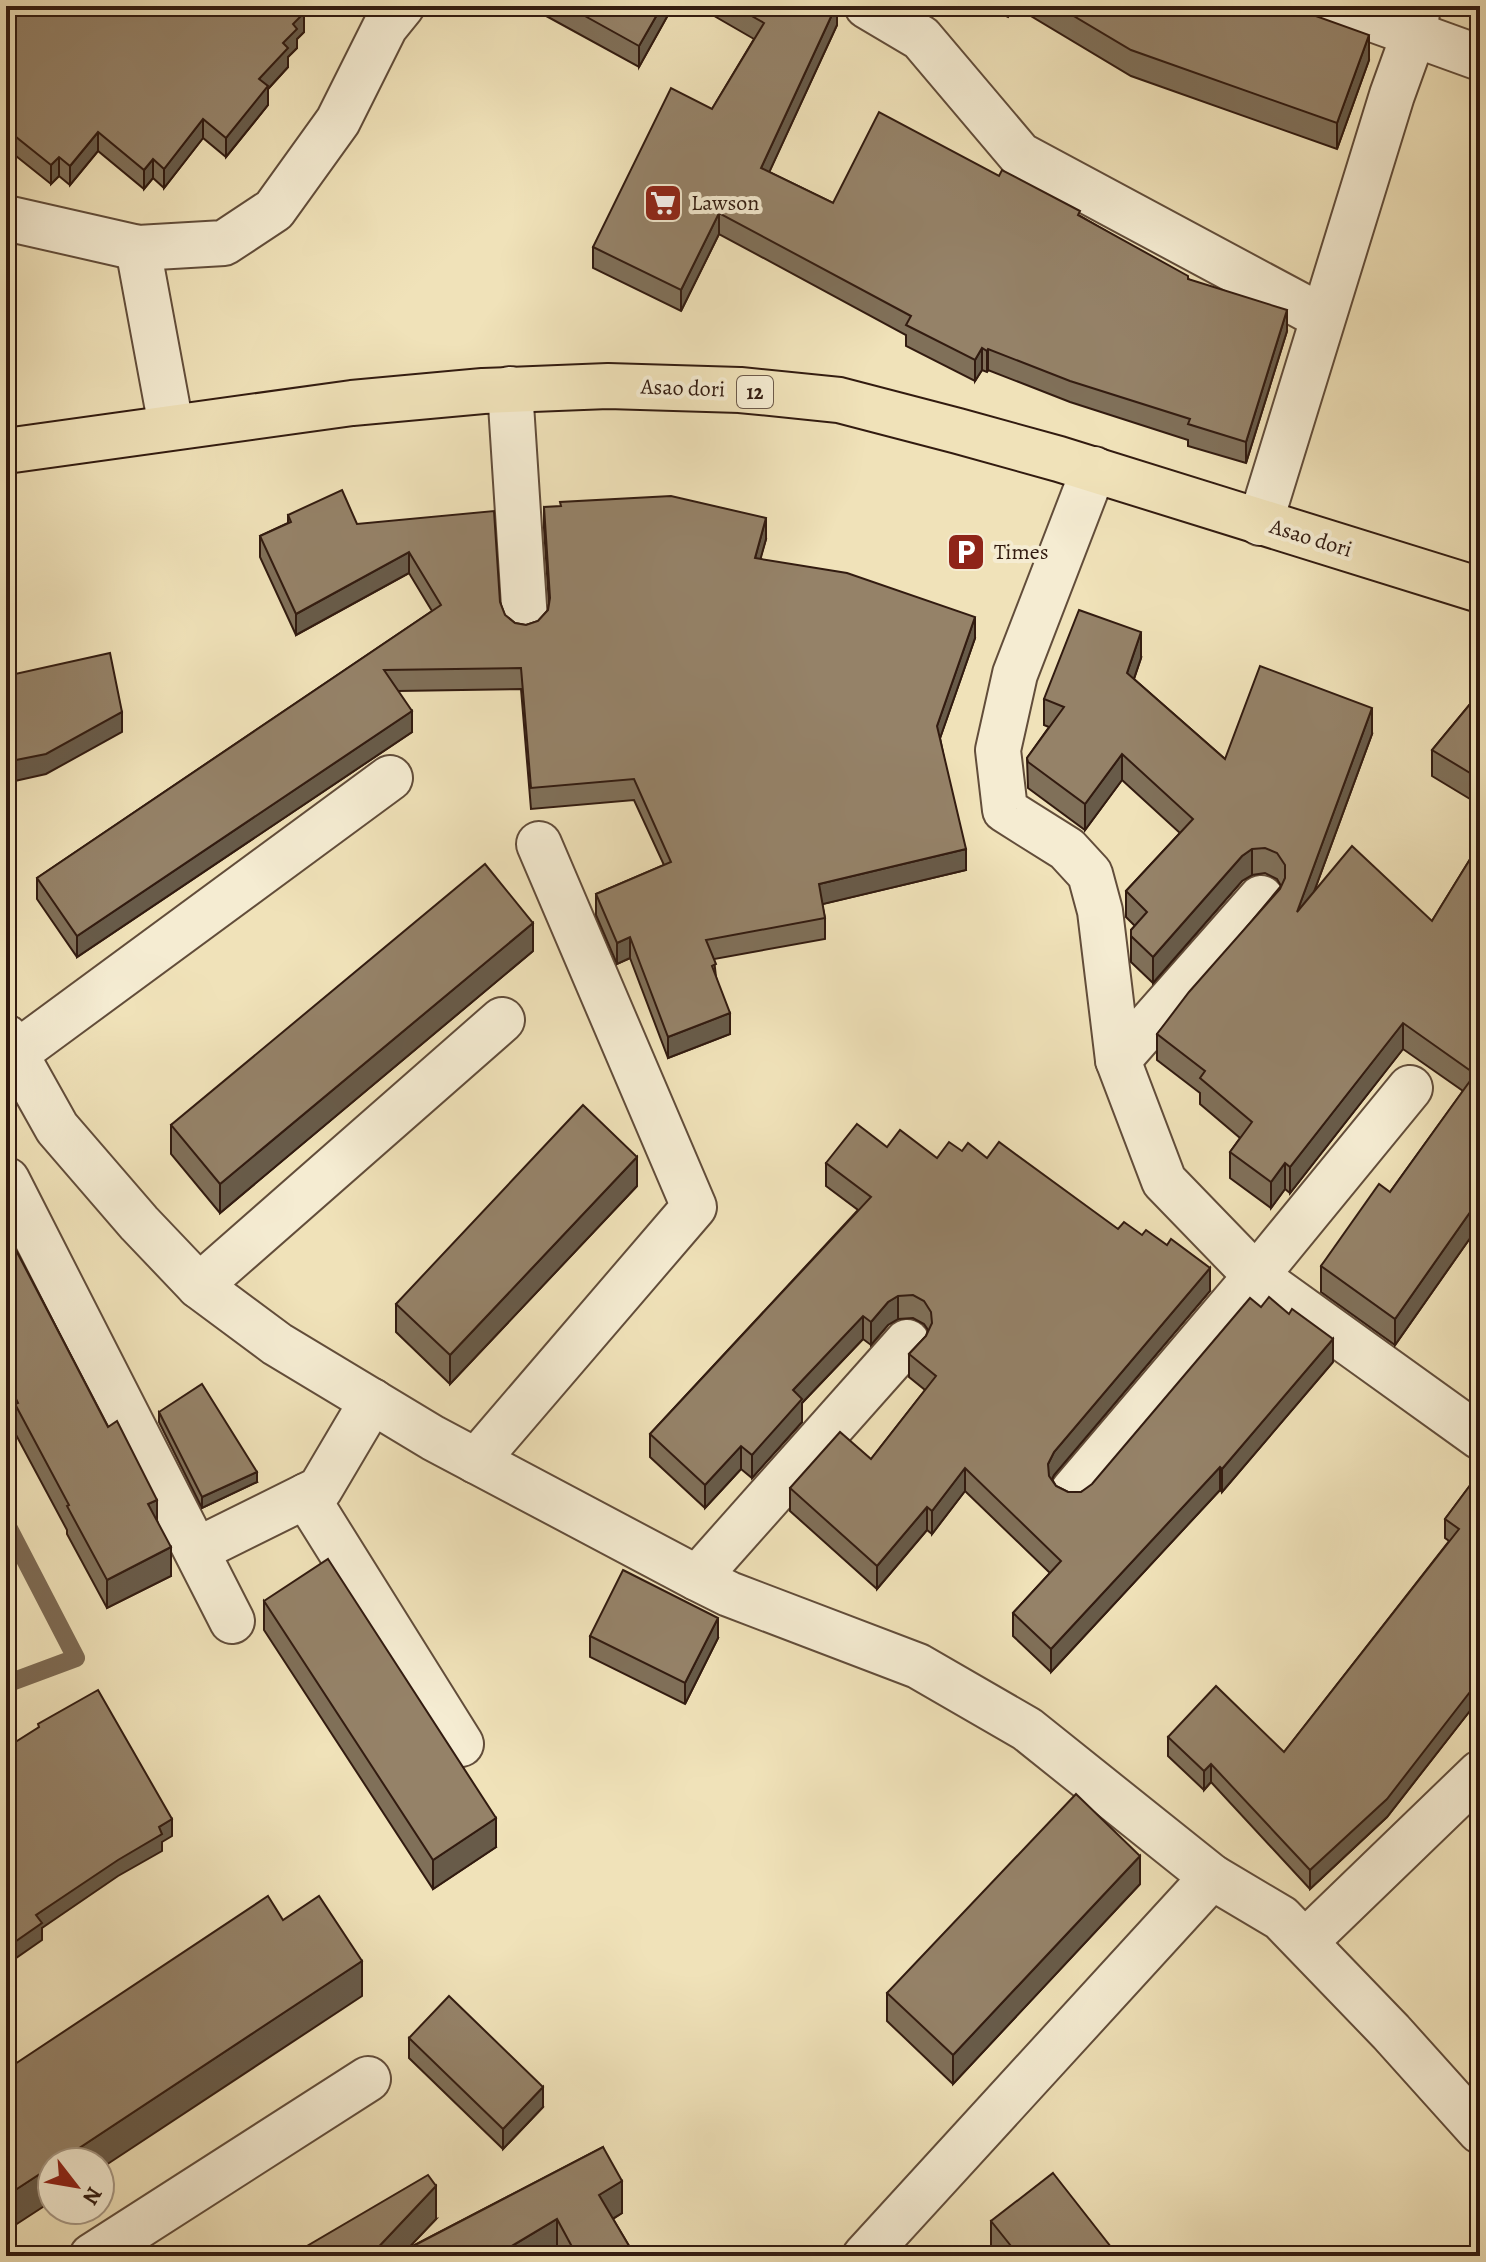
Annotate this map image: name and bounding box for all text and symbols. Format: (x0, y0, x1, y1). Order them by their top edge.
supermarket icon: Lawson (642, 182, 684, 224)
place label: Lawson (691, 188, 759, 218)
street label: Asao dori (639, 371, 726, 404)
road number: 12 (737, 376, 773, 408)
street label: Asao dori (1265, 511, 1356, 565)
parking icon: Times (945, 531, 987, 573)
place label: Times (994, 537, 1049, 567)
north arrow (36, 2146, 116, 2226)
text: N (75, 2181, 109, 2210)

